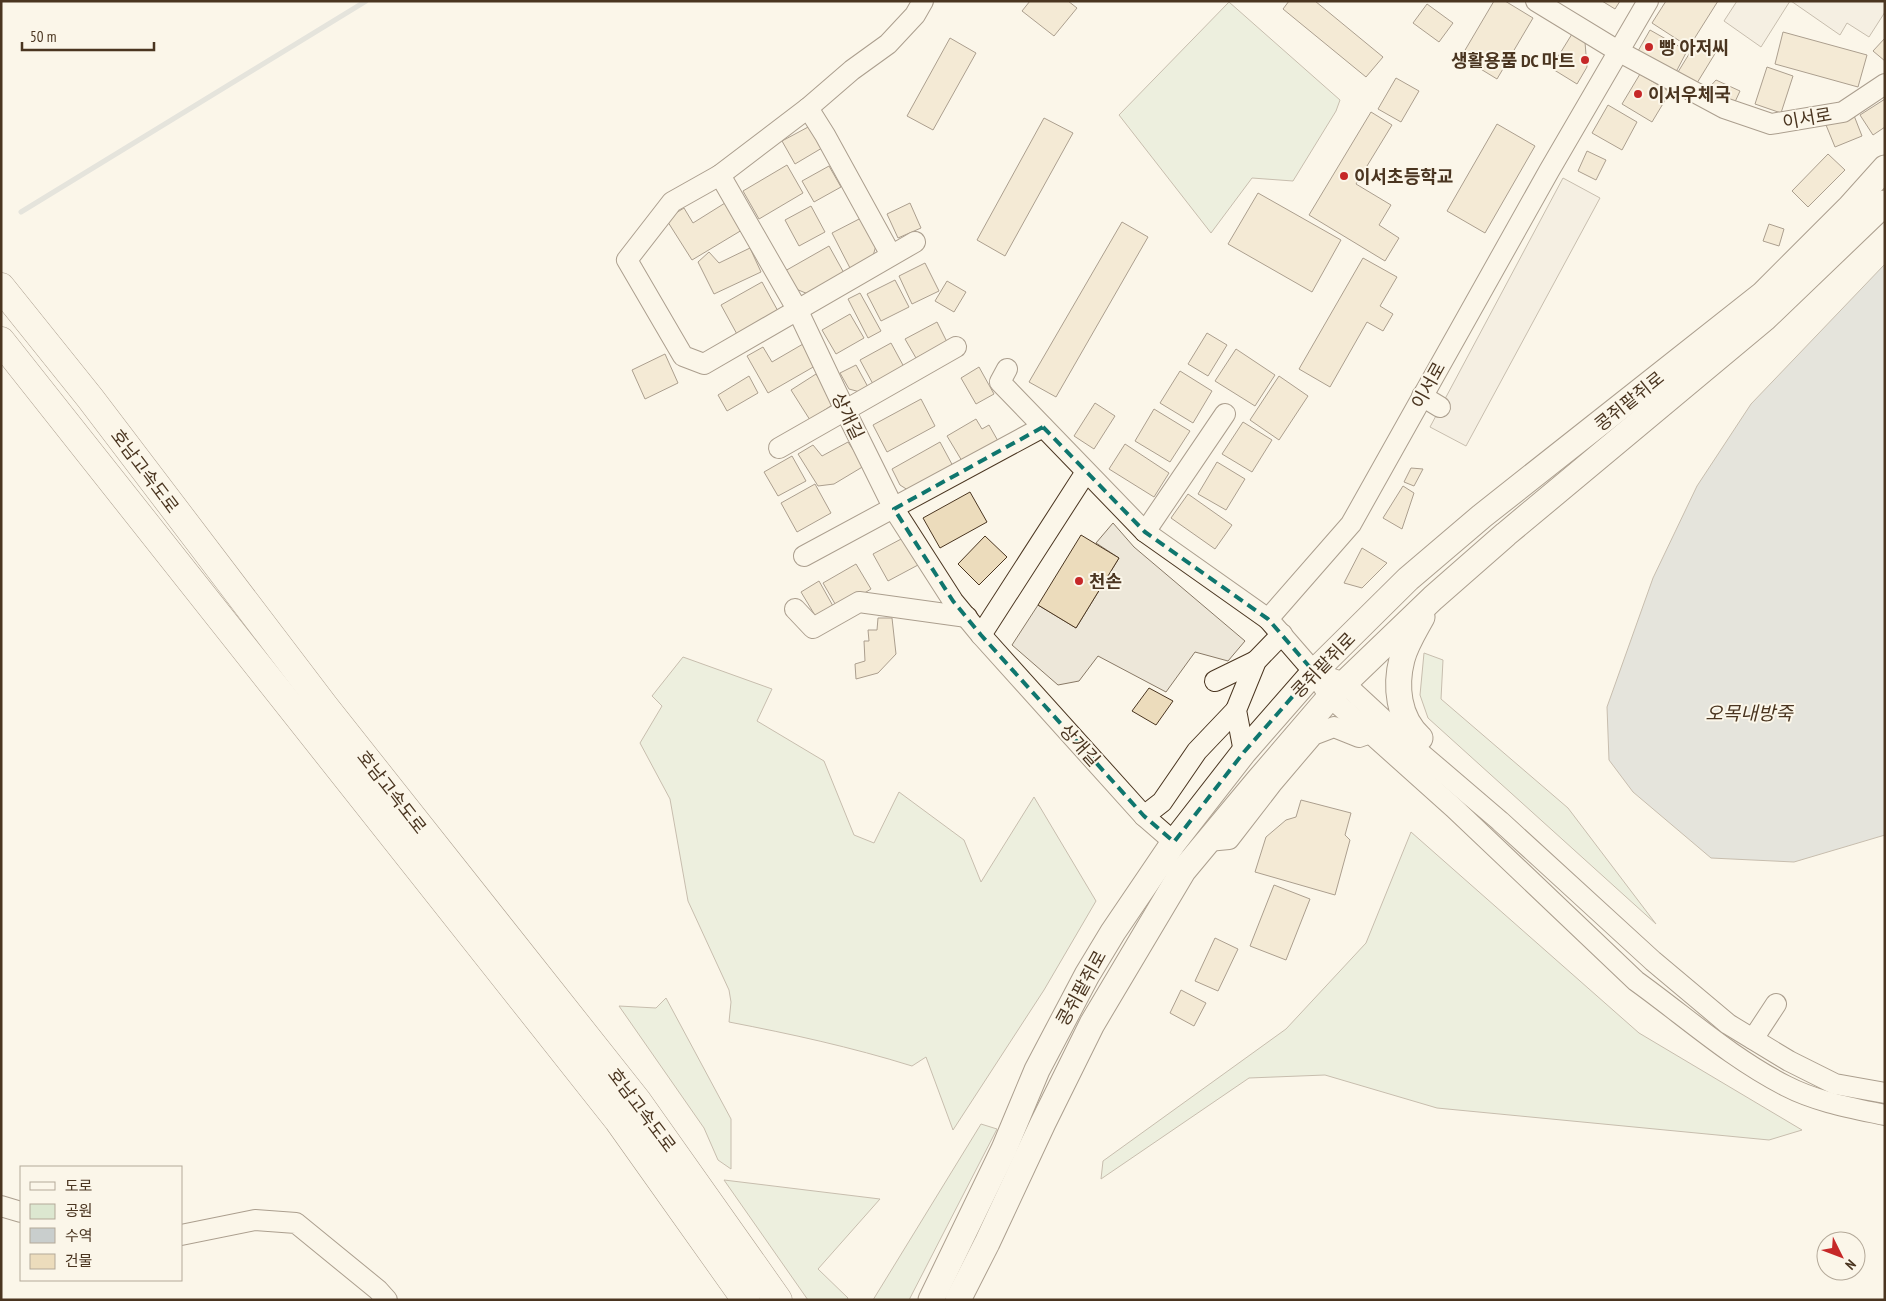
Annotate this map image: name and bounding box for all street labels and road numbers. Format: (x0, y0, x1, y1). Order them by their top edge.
street label: 이서로 (1781, 102, 1833, 134)
street label: 이서로 (1406, 358, 1450, 412)
street label: 콩쥐팥쥐로 (1590, 366, 1668, 436)
street label: 상개길 (827, 389, 869, 443)
street label: 호남고속도로 (106, 424, 184, 518)
street label: 콩쥐팥쥐로 (1286, 627, 1360, 703)
street label: 상개길 (1055, 719, 1105, 771)
street label: 호남고속도로 (352, 746, 432, 838)
street label: 콩쥐팥쥐로 (1051, 946, 1111, 1030)
street label: 호남고속도로 (603, 1063, 681, 1157)

